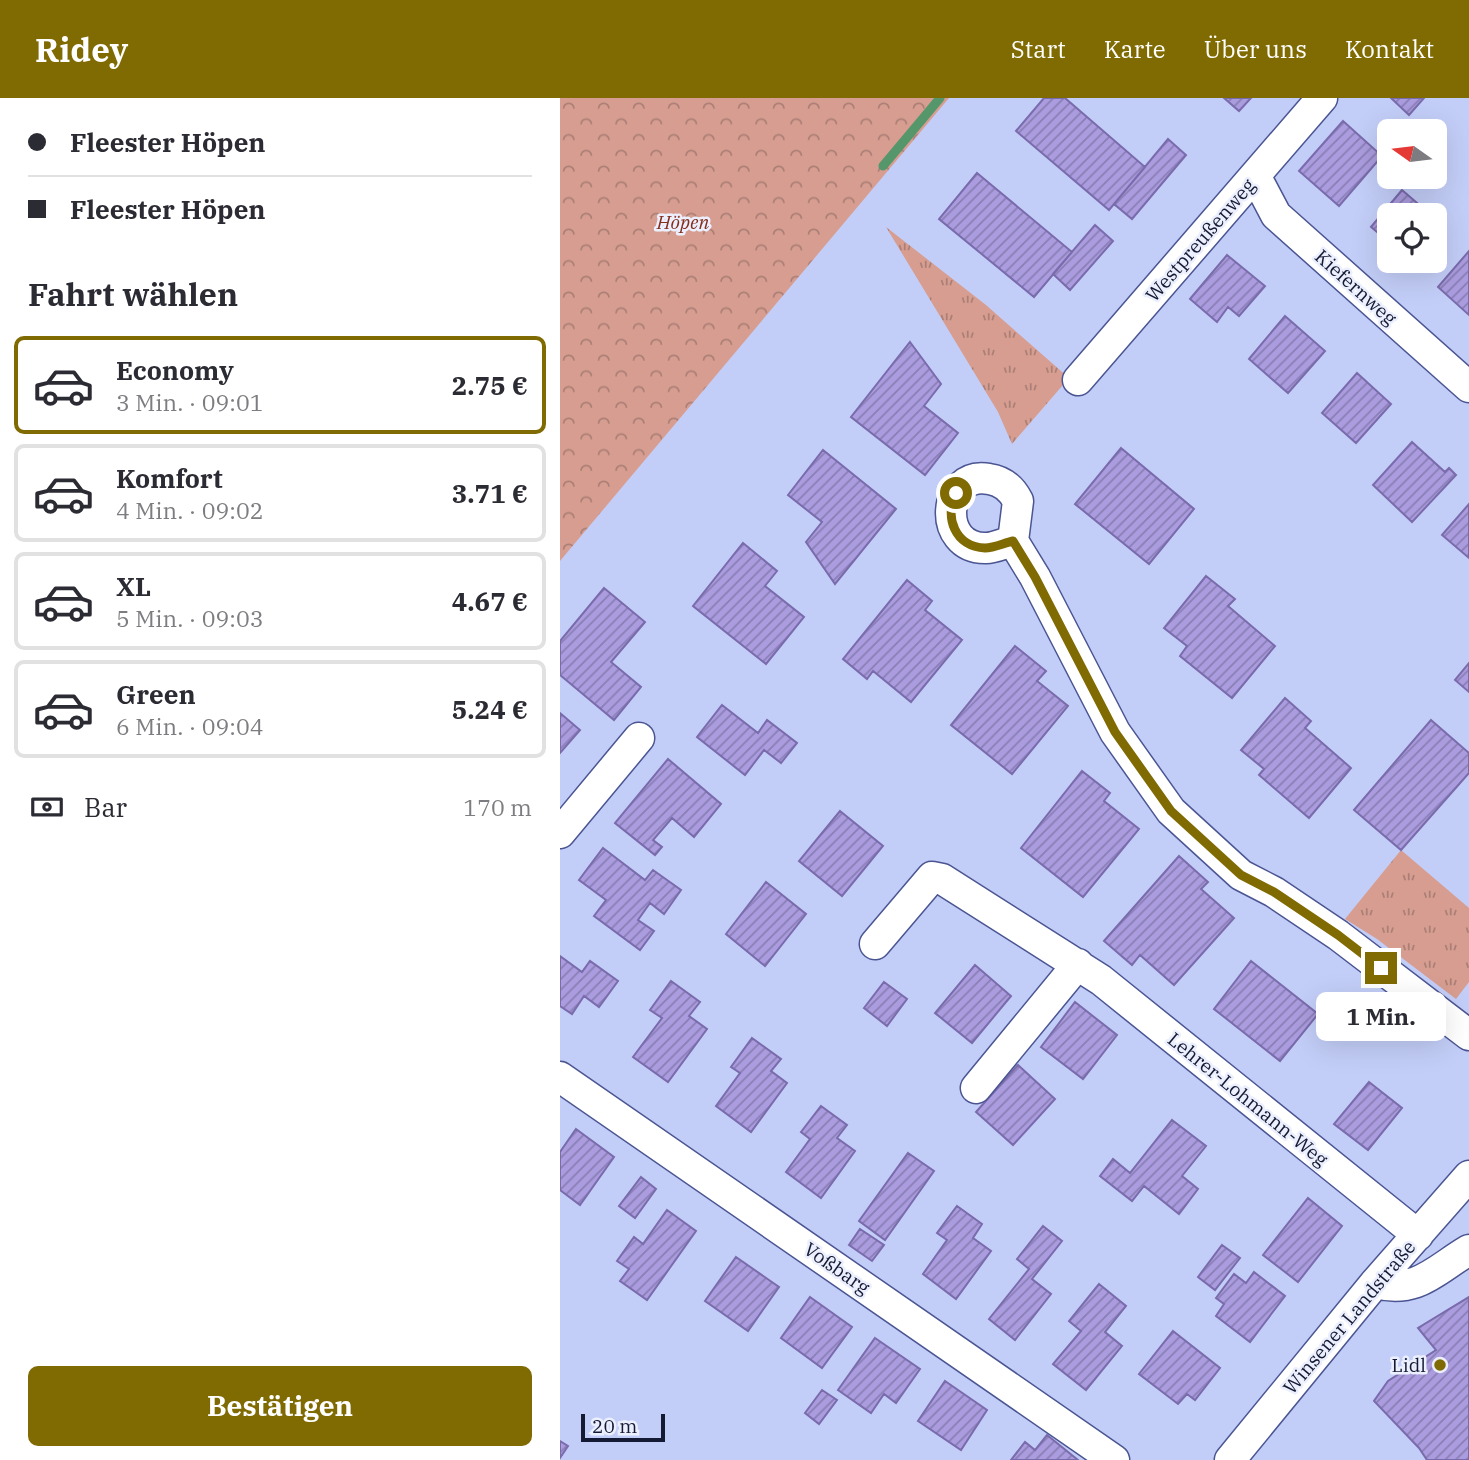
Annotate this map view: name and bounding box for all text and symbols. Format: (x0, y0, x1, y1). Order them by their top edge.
text: Ridey (35, 28, 128, 71)
text: Start (1011, 33, 1066, 65)
text: Karte (1104, 33, 1166, 65)
text: Über uns (1204, 33, 1307, 65)
text: Kontakt (1345, 33, 1434, 65)
north arrow (1377, 119, 1447, 189)
map controls (1377, 119, 1447, 273)
text: Fleester Höpen (70, 125, 266, 159)
street label: Westpreußenweg (1140, 173, 1260, 306)
text: Fleester Höpen (70, 192, 266, 226)
button: locate (1377, 203, 1447, 273)
park label: Höpen (656, 210, 709, 234)
street label: Kiefernweg (1310, 244, 1402, 330)
text: Fahrt wählen (28, 273, 238, 315)
text: Economy (116, 353, 234, 387)
icon: car (32, 354, 95, 417)
text: 2.75 € (452, 368, 528, 402)
text: 3 Min. · 09:01 (116, 387, 263, 417)
text: Komfort (116, 461, 223, 495)
icon: car (32, 462, 95, 525)
text: 3.71 € (452, 476, 528, 510)
route start (940, 477, 972, 509)
text: 4 Min. · 09:02 (116, 495, 263, 525)
text: XL (116, 569, 151, 603)
icon: car (32, 570, 95, 633)
text: 4.67 € (452, 584, 528, 618)
text: 5 Min. · 09:03 (116, 603, 263, 633)
text: Green (116, 677, 196, 711)
icon: car (32, 678, 95, 741)
text: 5.24 € (452, 692, 528, 726)
text: 6 Min. · 09:04 (116, 711, 263, 741)
icon: cash (28, 788, 66, 826)
text: Bar (84, 790, 127, 824)
text: 170 m (463, 792, 532, 822)
route end (1365, 952, 1397, 984)
callout: 1 Min. (1316, 992, 1446, 1042)
text: 1 Min. (1346, 1001, 1416, 1031)
street label: Lehrer-Lohmann-Weg (1163, 1027, 1334, 1171)
street label: Winsener Landstraße (1278, 1235, 1420, 1399)
street label: Voßbarg (799, 1237, 875, 1300)
place label: Lidl (1391, 1353, 1426, 1377)
marker: Lidl (1432, 1357, 1448, 1373)
button: Bestätigen (28, 1366, 532, 1446)
scale bar (581, 1411, 665, 1443)
text: 20 m (592, 1414, 637, 1438)

